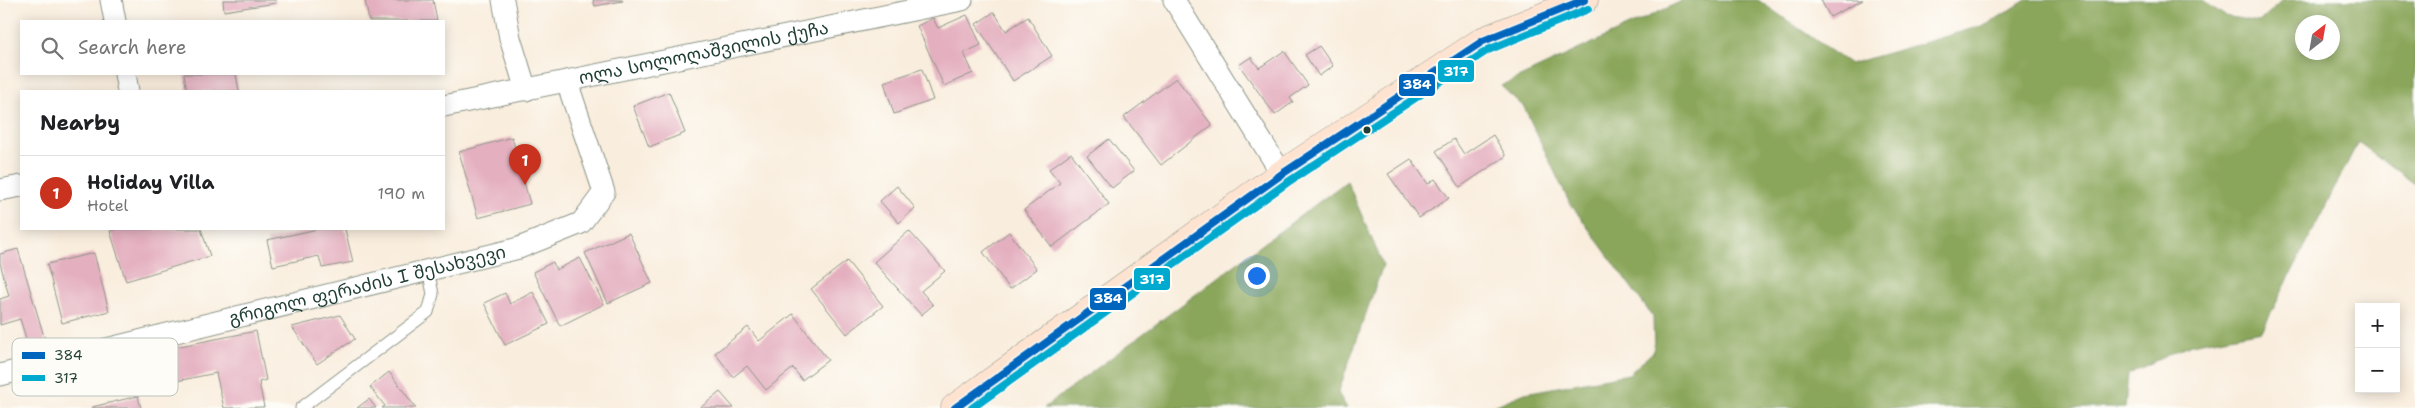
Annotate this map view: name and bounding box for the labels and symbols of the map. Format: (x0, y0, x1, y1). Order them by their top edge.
north arrow (2295, 15, 2340, 60)
street label: ოლა სოლოღაშვილის ქუჩა (577, 16, 831, 90)
line badge: 317 (1437, 59, 1475, 83)
text: 317 (1443, 62, 1469, 80)
line badge: 384 (1398, 73, 1436, 97)
text: 384 (1402, 75, 1432, 93)
unlabelled marker (1362, 125, 1372, 135)
pin: 1 (509, 144, 541, 185)
street label: გრიგოლ ფერაძის I შესახვევი (226, 240, 508, 331)
your location (1244, 263, 1270, 289)
line badge: 317 (1133, 267, 1171, 291)
text: 317 (1139, 270, 1165, 288)
line badge: 384 (1089, 287, 1127, 311)
text: 384 (1093, 289, 1123, 307)
legend (12, 338, 178, 396)
text: 384 (54, 346, 83, 364)
text: 317 (54, 369, 78, 387)

